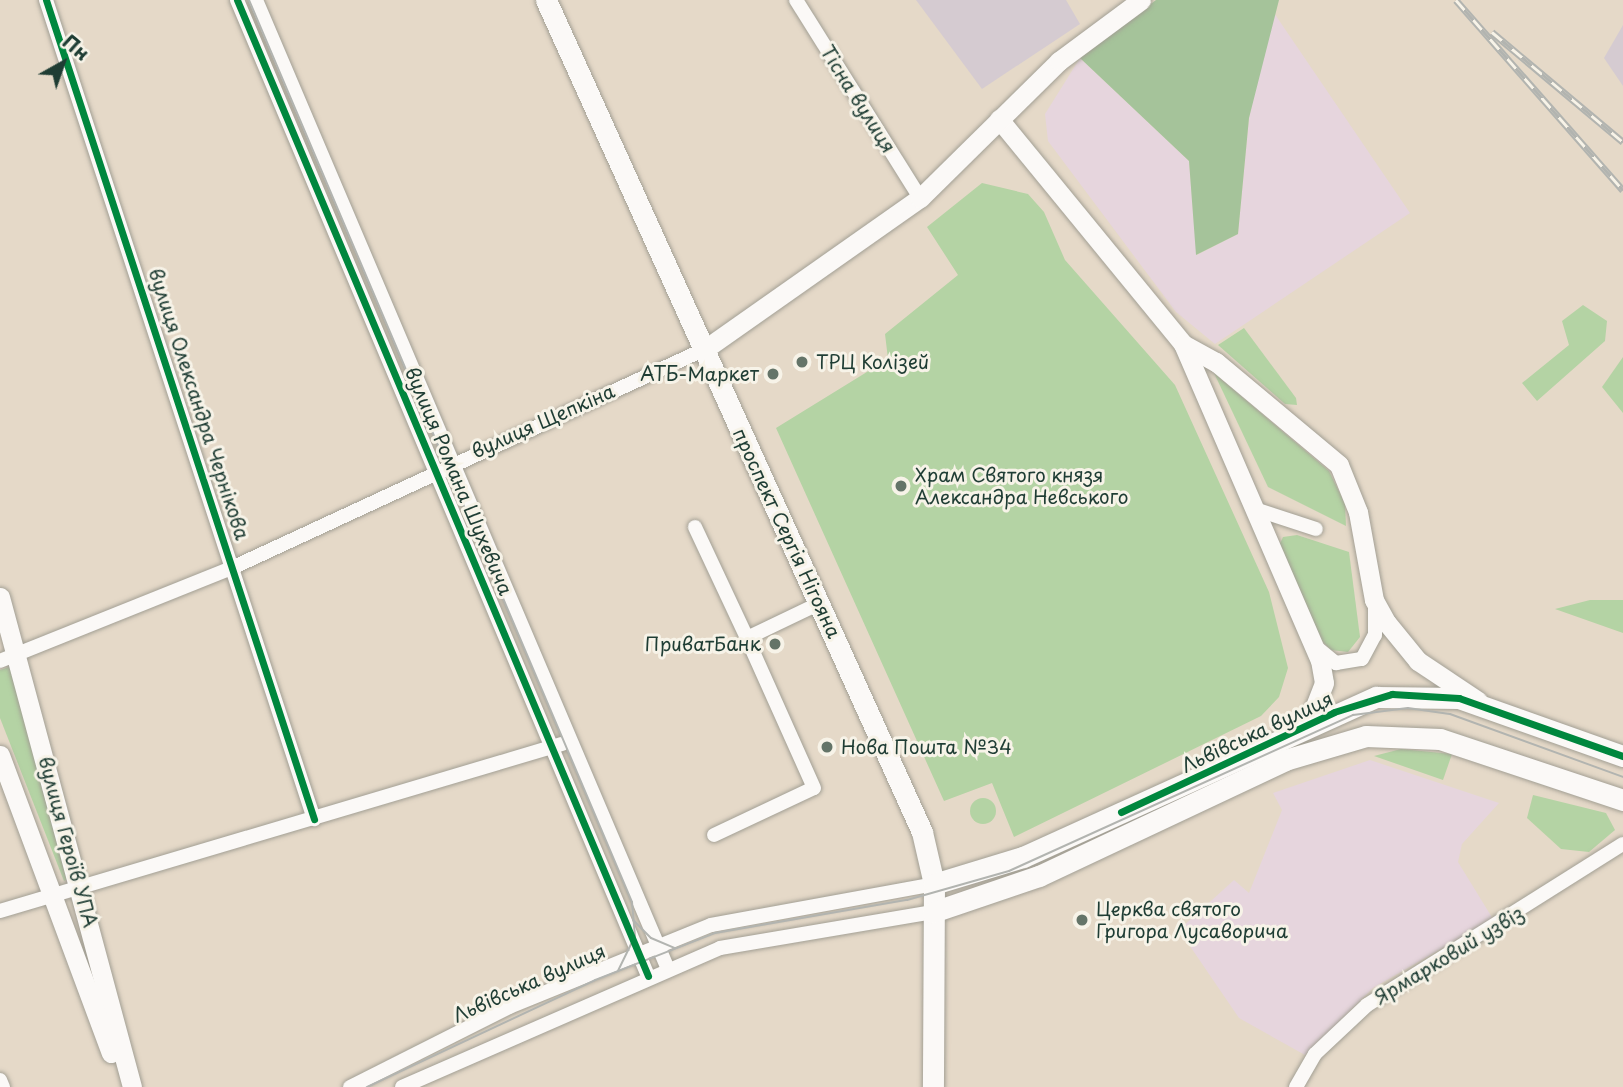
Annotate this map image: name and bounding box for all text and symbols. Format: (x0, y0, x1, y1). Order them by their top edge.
text: Пн (57, 27, 96, 66)
north arrow (28, 28, 98, 98)
street label: Тісна вулиця (815, 40, 901, 158)
street label: вулиця Олександра Чернікова (144, 265, 254, 543)
place label: ТРЦ Колізей (816, 351, 931, 373)
marker: ТРЦ Колізей (794, 354, 810, 370)
street label: вулиця Романа Шухевича (400, 363, 518, 599)
place label: АТБ-Маркет (640, 363, 759, 385)
marker: АТБ-Маркет (765, 366, 781, 382)
street label: вулиця Щепкіна (468, 379, 618, 463)
street label: проспект Сергія Нігояна (728, 424, 846, 642)
place label: Храм Святого князя Александра Невського (915, 464, 1129, 508)
marker: Храм Святого князя Александра Невського (893, 478, 909, 494)
place label: ПриватБанк (645, 633, 761, 655)
marker: ПриватБанк (767, 636, 783, 652)
street label: Львівська вулиця (1177, 687, 1337, 777)
place label: Нова Пошта №34 (841, 736, 1013, 758)
marker: Нова Пошта №34 (819, 739, 835, 755)
street label: вулиця Героїв УПА (34, 753, 102, 931)
place label: Церква святого Григора Лусаворича (1096, 898, 1289, 942)
street label: Ярмарковий узвіз (1370, 901, 1528, 1009)
marker: Церква святого Григора Лусаворича (1074, 912, 1090, 928)
street label: Львівська вулиця (449, 939, 609, 1027)

